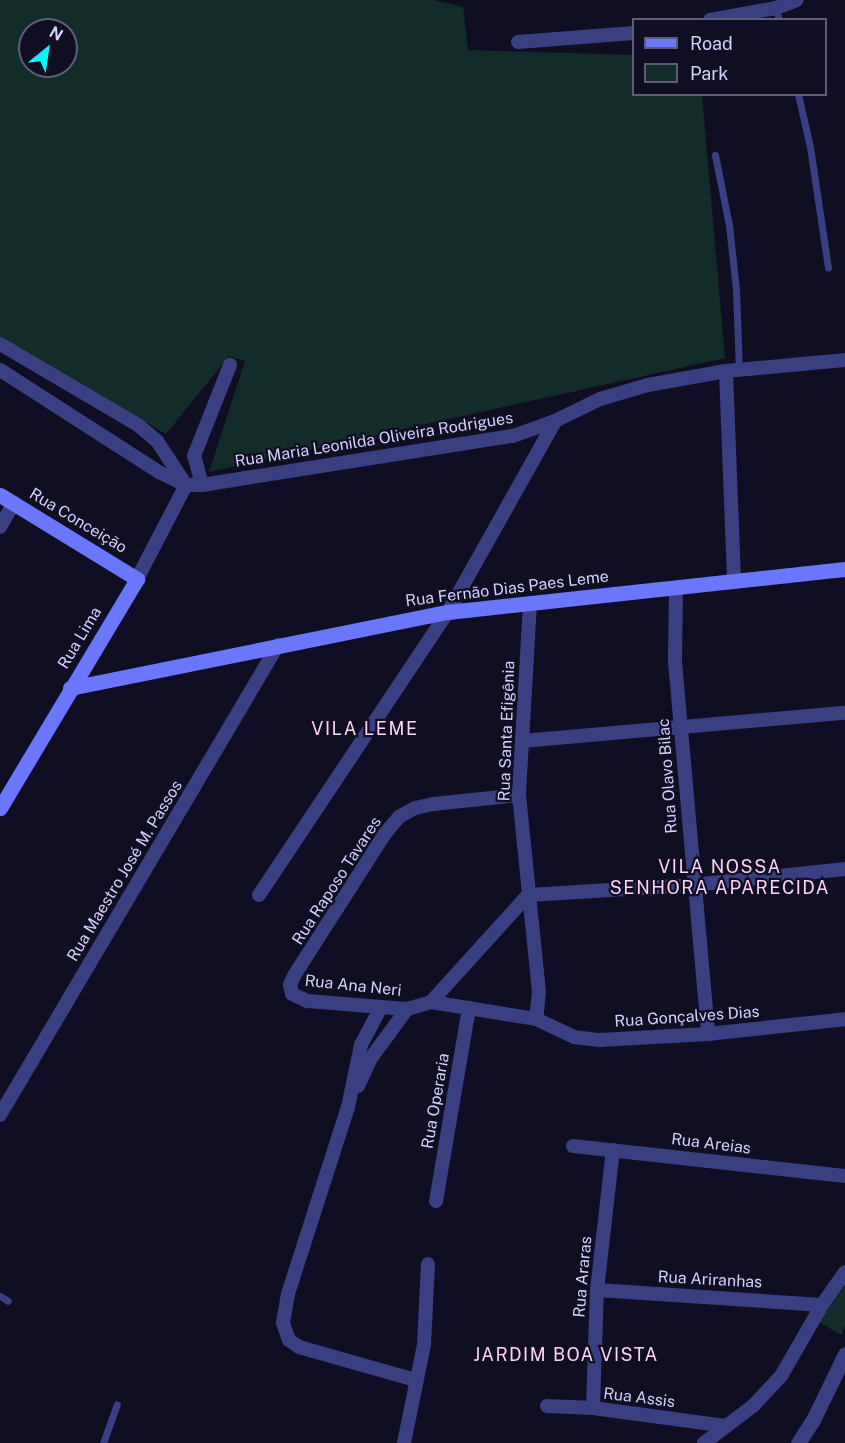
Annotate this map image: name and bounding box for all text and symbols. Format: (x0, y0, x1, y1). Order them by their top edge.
north arrow (18, 18, 78, 78)
legend (632, 18, 827, 96)
text: N (46, 22, 66, 45)
text: Road (690, 33, 733, 54)
text: Park (690, 63, 728, 84)
street label: Rua Maria Leonilda Oliveira Rodrigues (234, 409, 514, 471)
street label: Rua Conceição (26, 484, 130, 558)
street label: Rua Fernão Dias Paes Leme (404, 567, 610, 611)
street label: Rua Lima (54, 604, 106, 672)
street label: Rua Santa Efigênia (495, 660, 519, 802)
district label: VILA LEME (311, 718, 419, 740)
street label: Rua Olavo Bilac (654, 718, 682, 834)
street label: Rua Maestro José M. Passos (63, 777, 187, 965)
street label: Rua Raposo Tavares (288, 813, 386, 949)
district label: VILA NOSSA SENHORA APARECIDA (610, 857, 830, 900)
street label: Rua Ana Neri (304, 971, 402, 1001)
street label: Rua Gonçalves Dias (614, 1002, 760, 1032)
street label: Rua Operaria (418, 1052, 454, 1150)
street label: Rua Areias (670, 1130, 752, 1158)
street label: Rua Araras (570, 1235, 596, 1319)
street label: Rua Ariranhas (657, 1268, 763, 1292)
district label: JARDIM BOA VISTA (473, 1344, 659, 1366)
street label: Rua Assis (602, 1384, 676, 1412)

